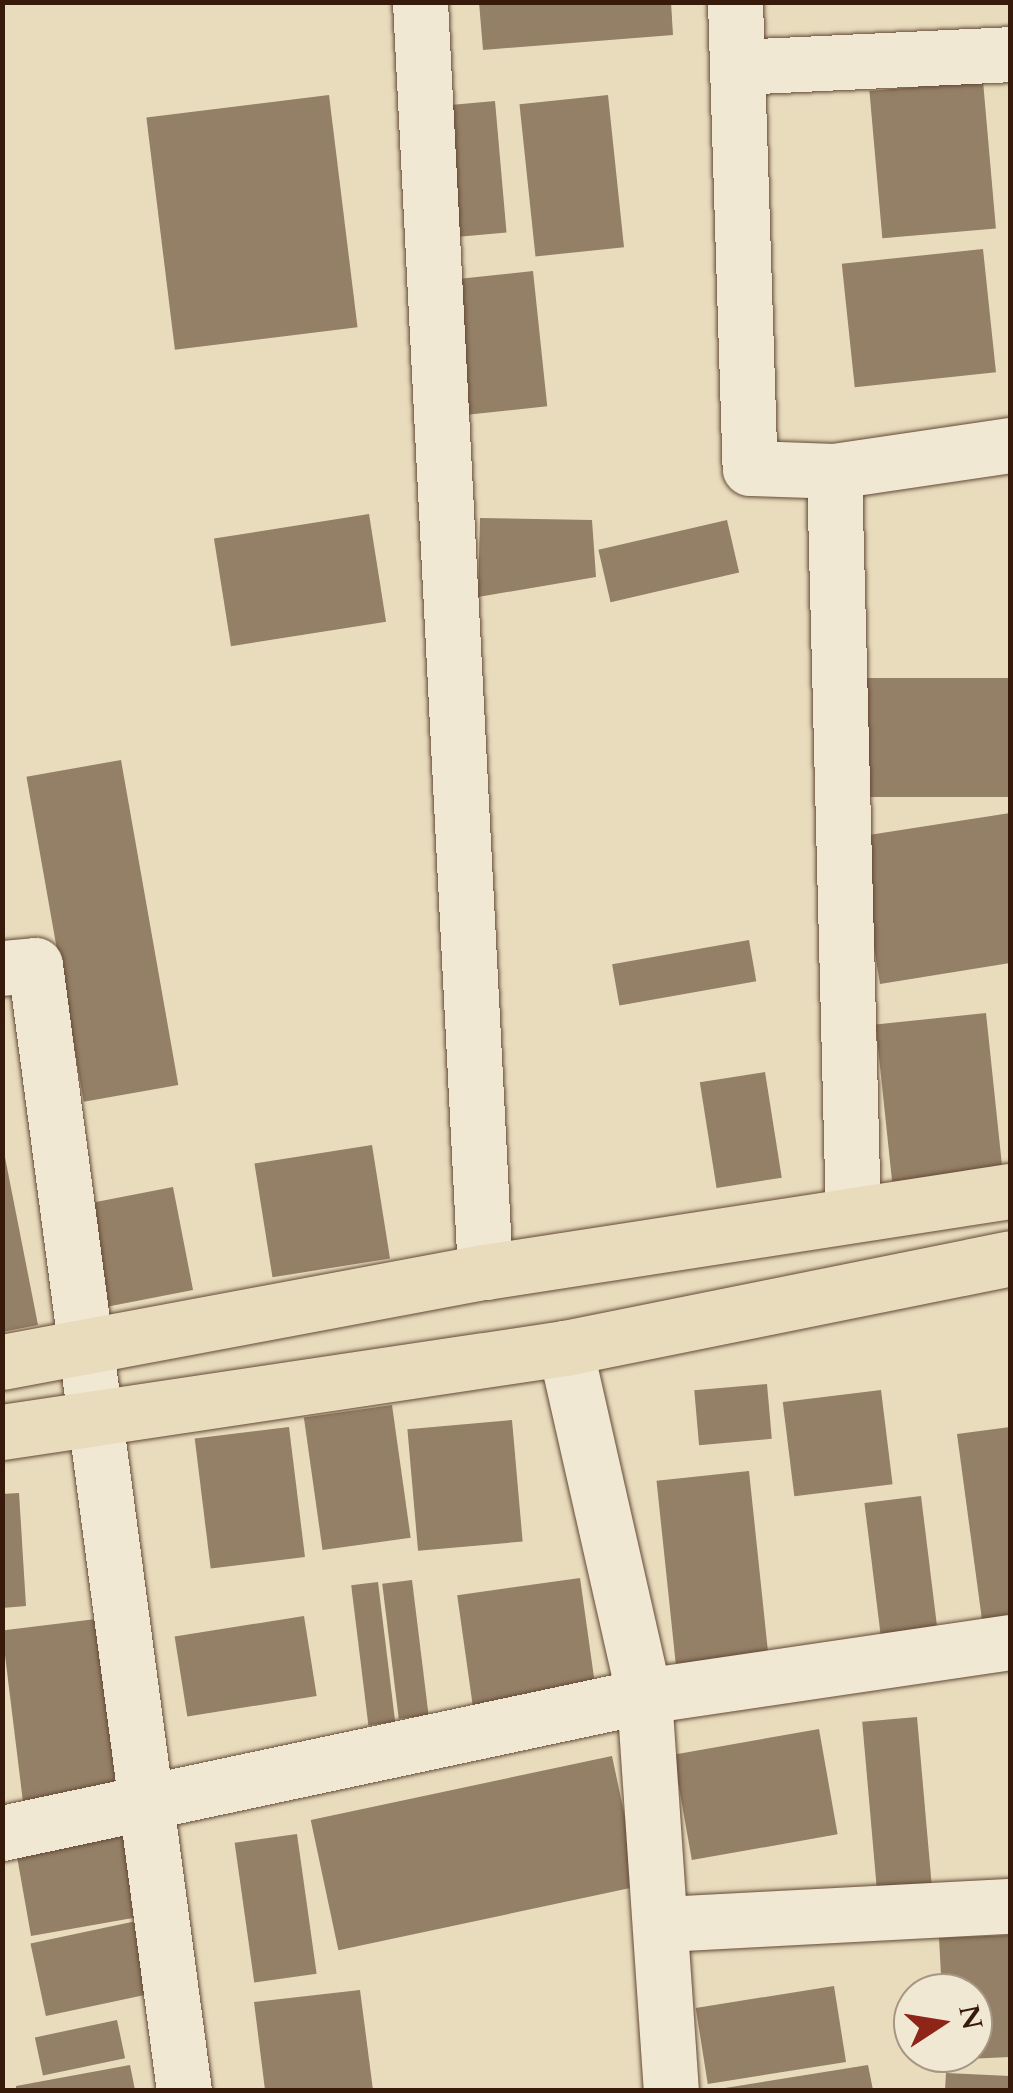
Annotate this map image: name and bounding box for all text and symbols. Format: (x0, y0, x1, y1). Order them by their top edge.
north arrow (893, 1973, 993, 2073)
text: N (949, 2001, 991, 2033)

